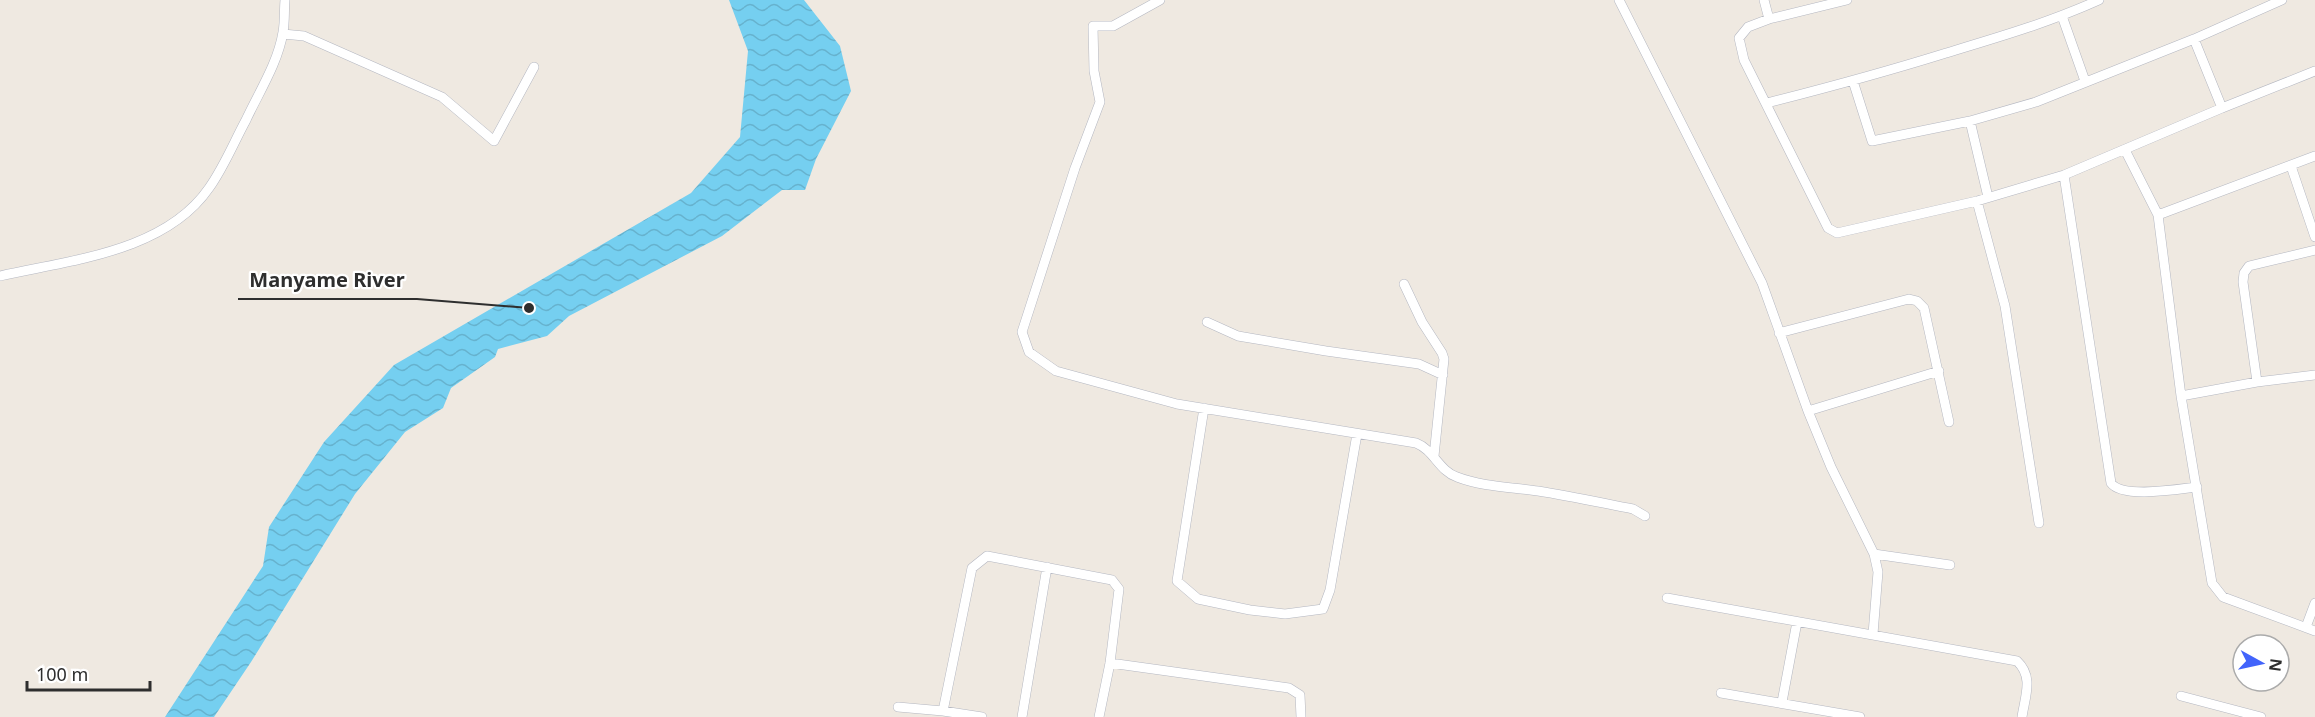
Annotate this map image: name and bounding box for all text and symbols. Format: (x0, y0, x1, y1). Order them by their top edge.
callout: Manyame River (238, 261, 417, 299)
text: Manyame River (249, 266, 405, 293)
north arrow (2231, 633, 2291, 693)
scale bar (27, 654, 150, 692)
text: N (2264, 657, 2288, 673)
text: 100 m (36, 662, 88, 686)

